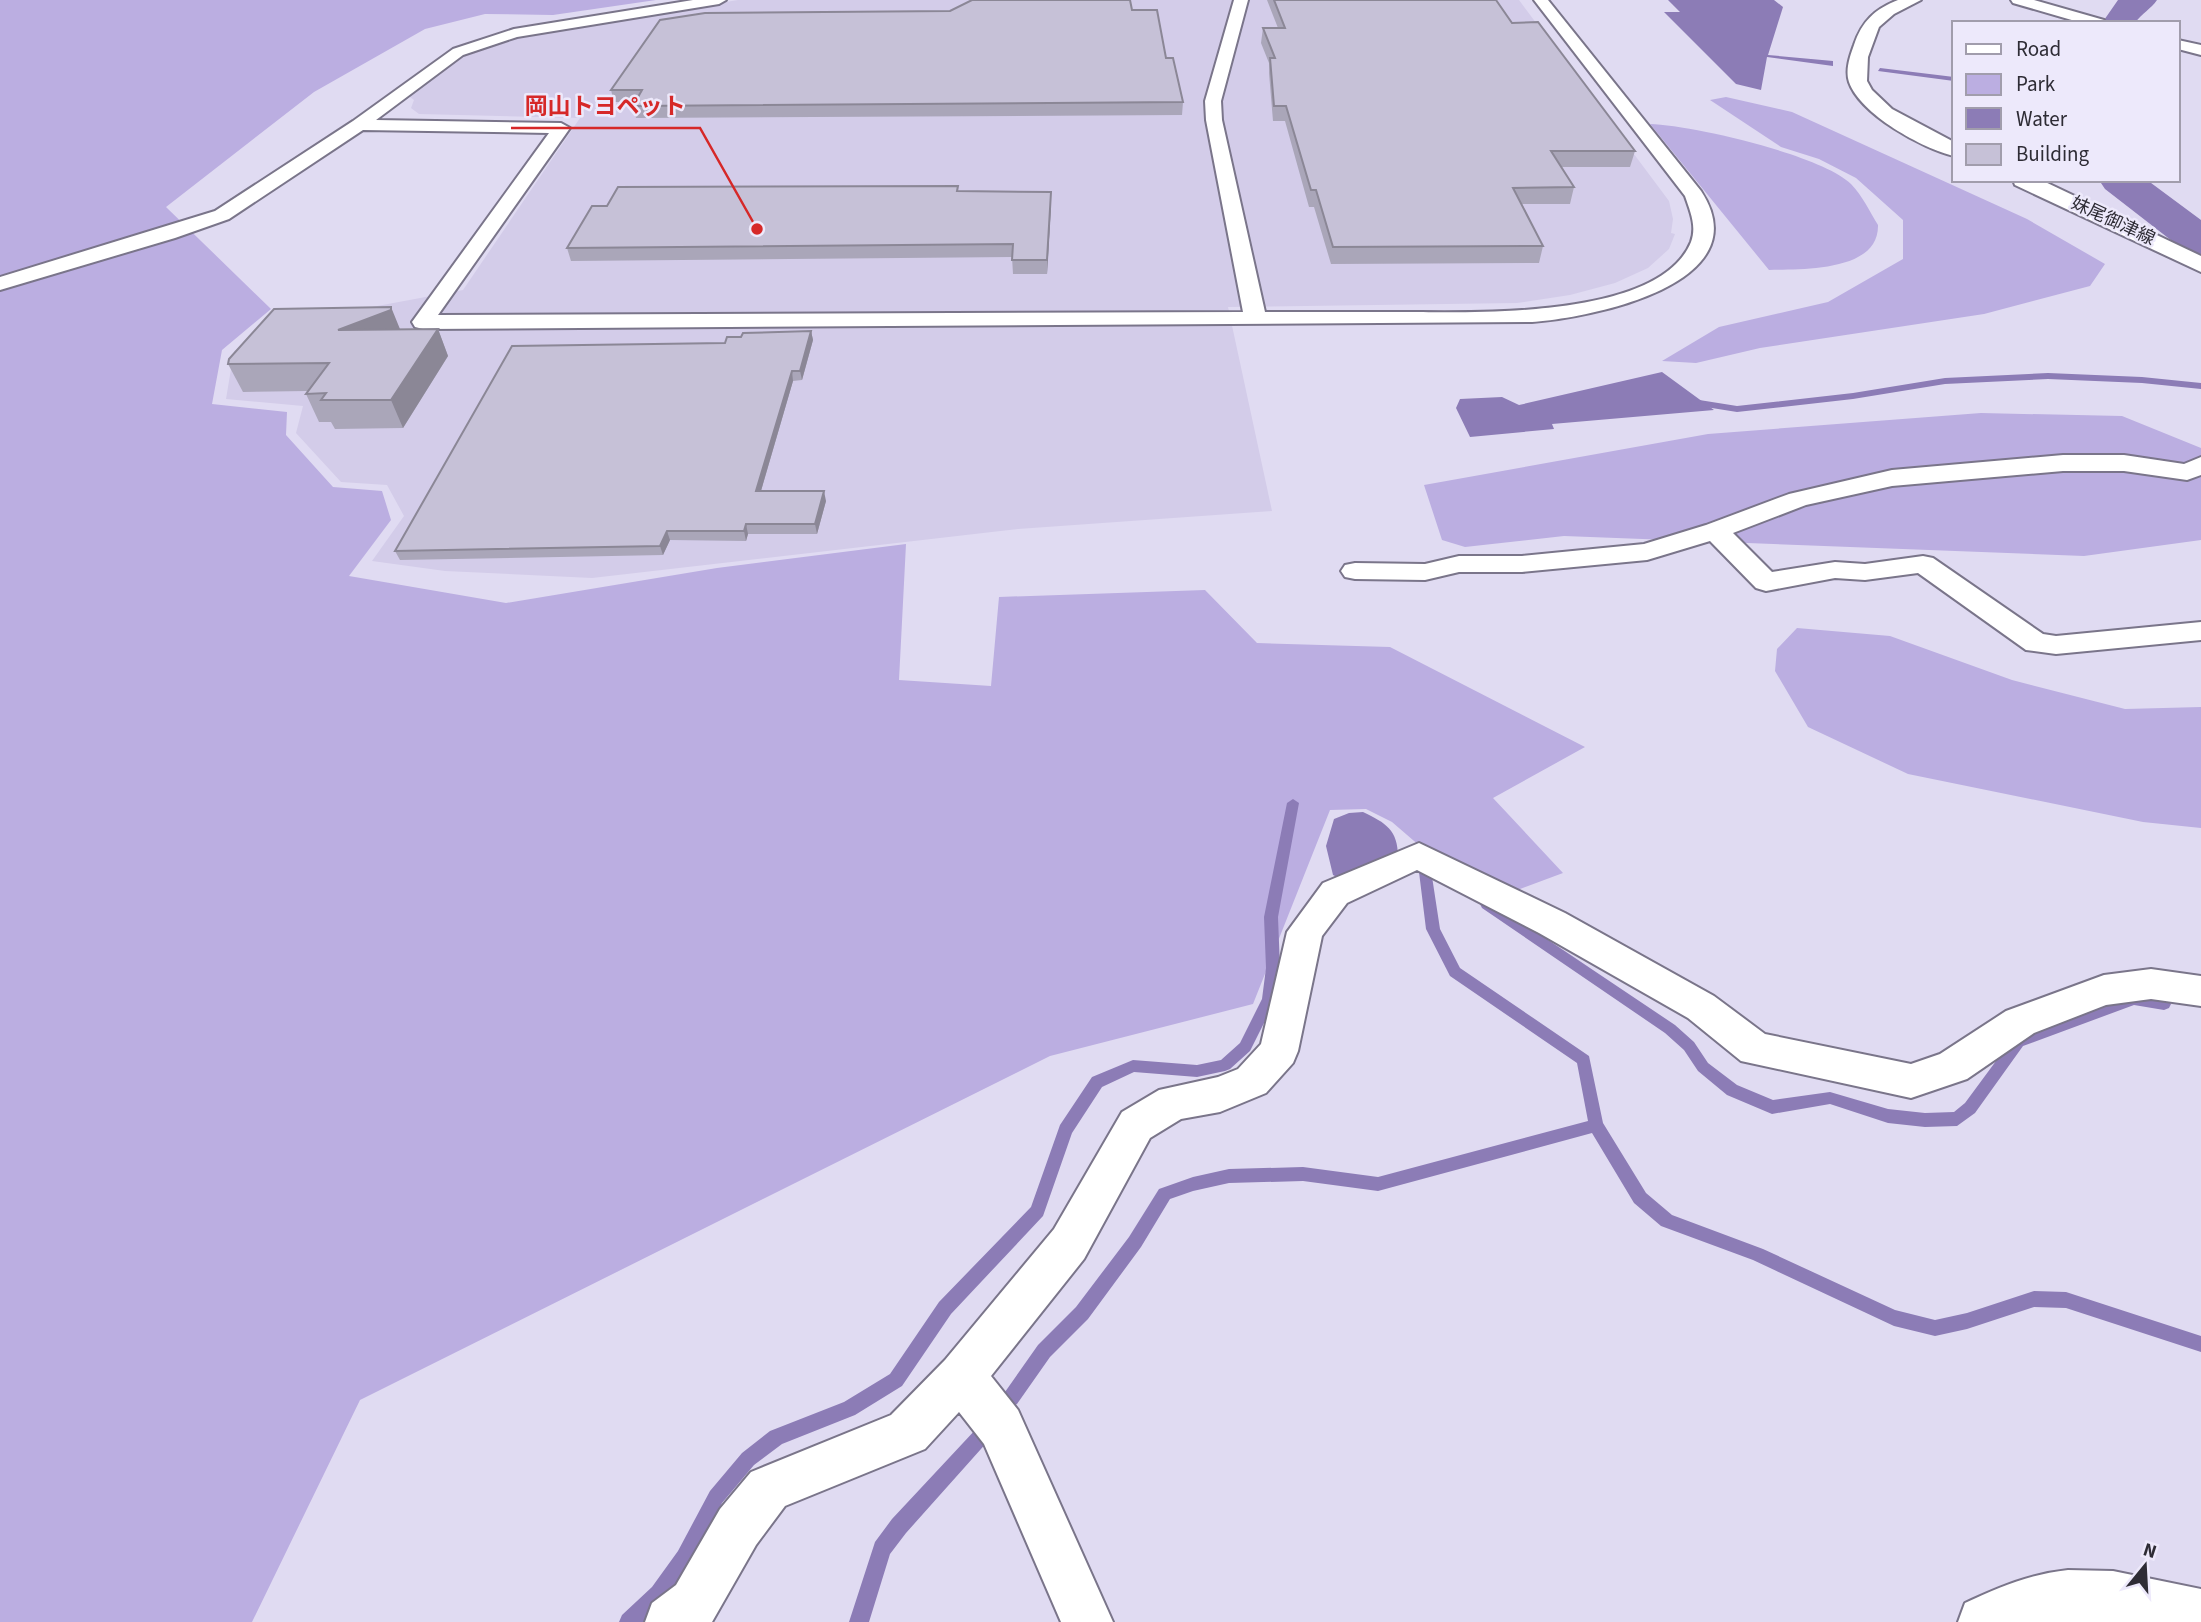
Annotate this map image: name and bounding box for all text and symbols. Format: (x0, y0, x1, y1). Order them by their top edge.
legend (1952, 21, 2180, 182)
text: Road (2016, 34, 2061, 64)
text: Park (2016, 69, 2056, 99)
callout: 岡山トヨペット (511, 84, 700, 128)
text: 岡山トヨペット (525, 90, 686, 123)
text: Water (2016, 104, 2068, 134)
text: Building (2016, 139, 2090, 169)
street label: 妹尾御津線 (2067, 191, 2159, 251)
north arrow (2110, 1531, 2180, 1601)
text: N (2140, 1536, 2160, 1566)

